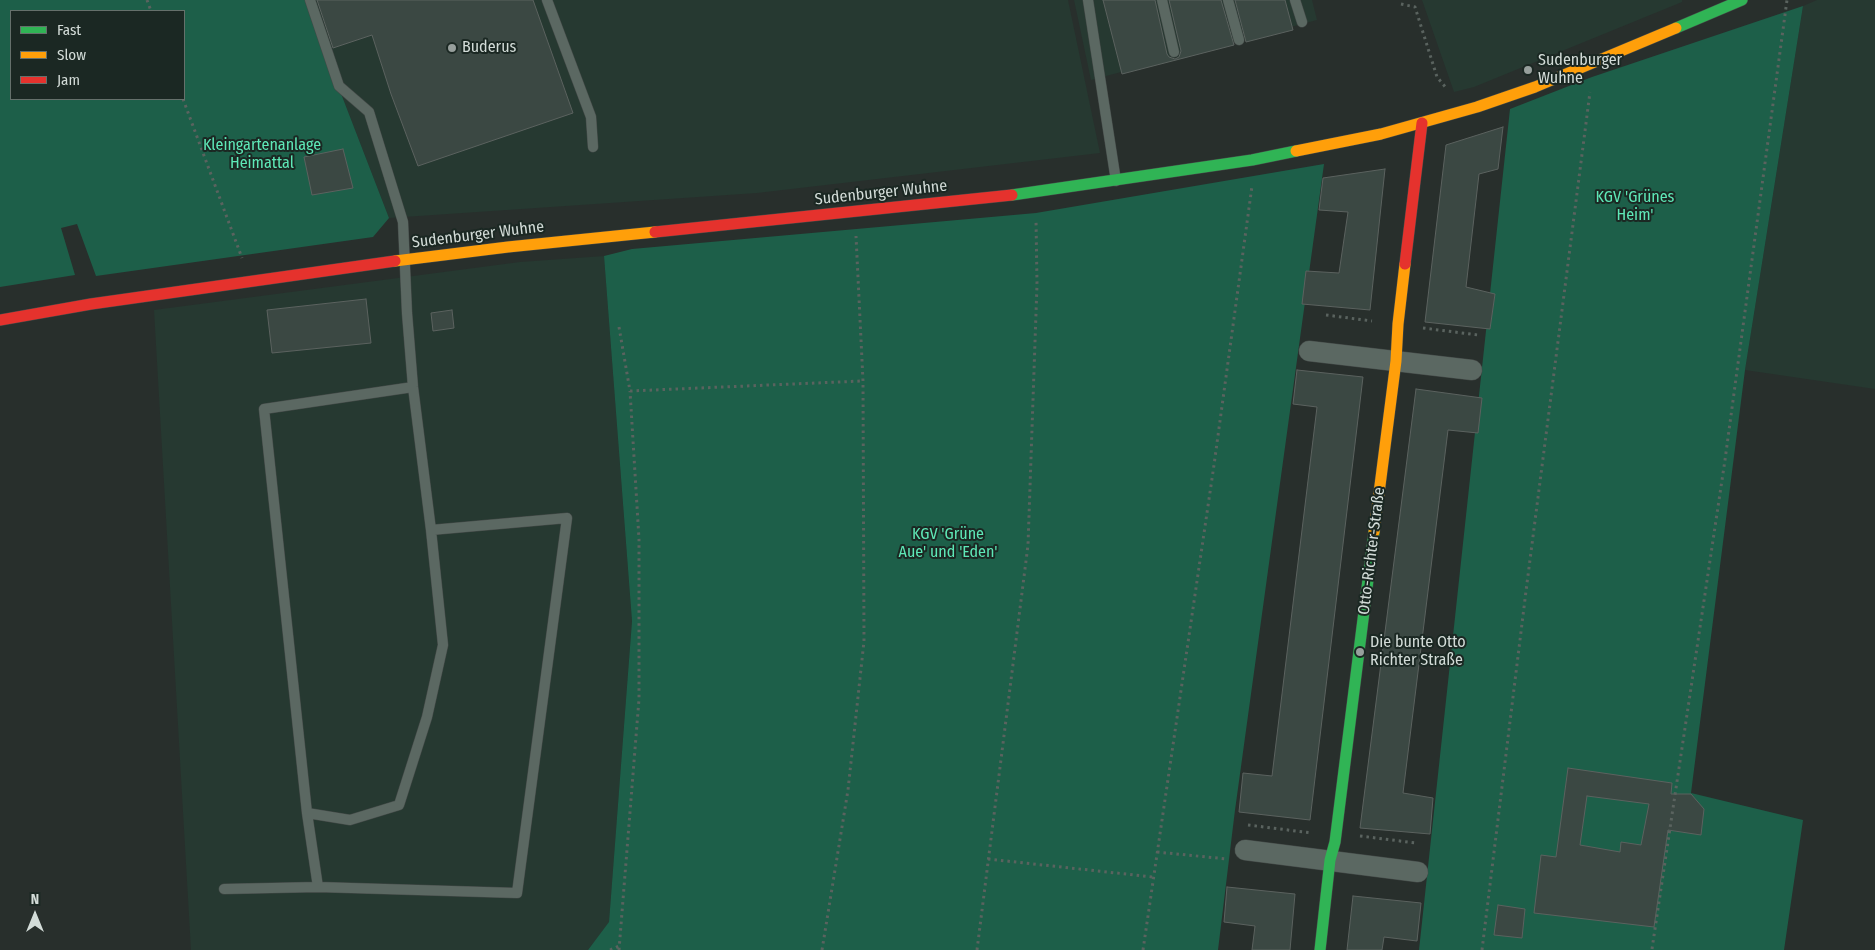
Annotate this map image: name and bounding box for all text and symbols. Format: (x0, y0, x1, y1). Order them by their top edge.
legend (10, 10, 185, 100)
text: Fast (57, 21, 81, 39)
place label: Buderus (462, 38, 516, 58)
marker: Buderus (446, 42, 458, 54)
text: Slow (57, 46, 86, 64)
place label: Sudenburger Wuhne (1538, 51, 1622, 89)
marker: Sudenburger Wuhne (1522, 64, 1534, 76)
text: Jam (57, 71, 80, 89)
park label: Kleingartenanlage Heimattal (203, 136, 321, 174)
street label: Sudenburger Wuhne (814, 177, 948, 209)
park label: KGV 'Grünes Heim' (1596, 188, 1674, 226)
street label: Sudenburger Wuhne (411, 217, 545, 253)
street label: Otto-Richter-Straße (1355, 486, 1389, 616)
park label: KGV 'Grüne Aue' und 'Eden' (898, 525, 998, 563)
place label: Die bunte Otto Richter Straße (1370, 633, 1466, 671)
marker: Die bunte Otto Richter Straße (1354, 646, 1366, 658)
north arrow (10, 890, 60, 940)
text: N (31, 891, 39, 908)

